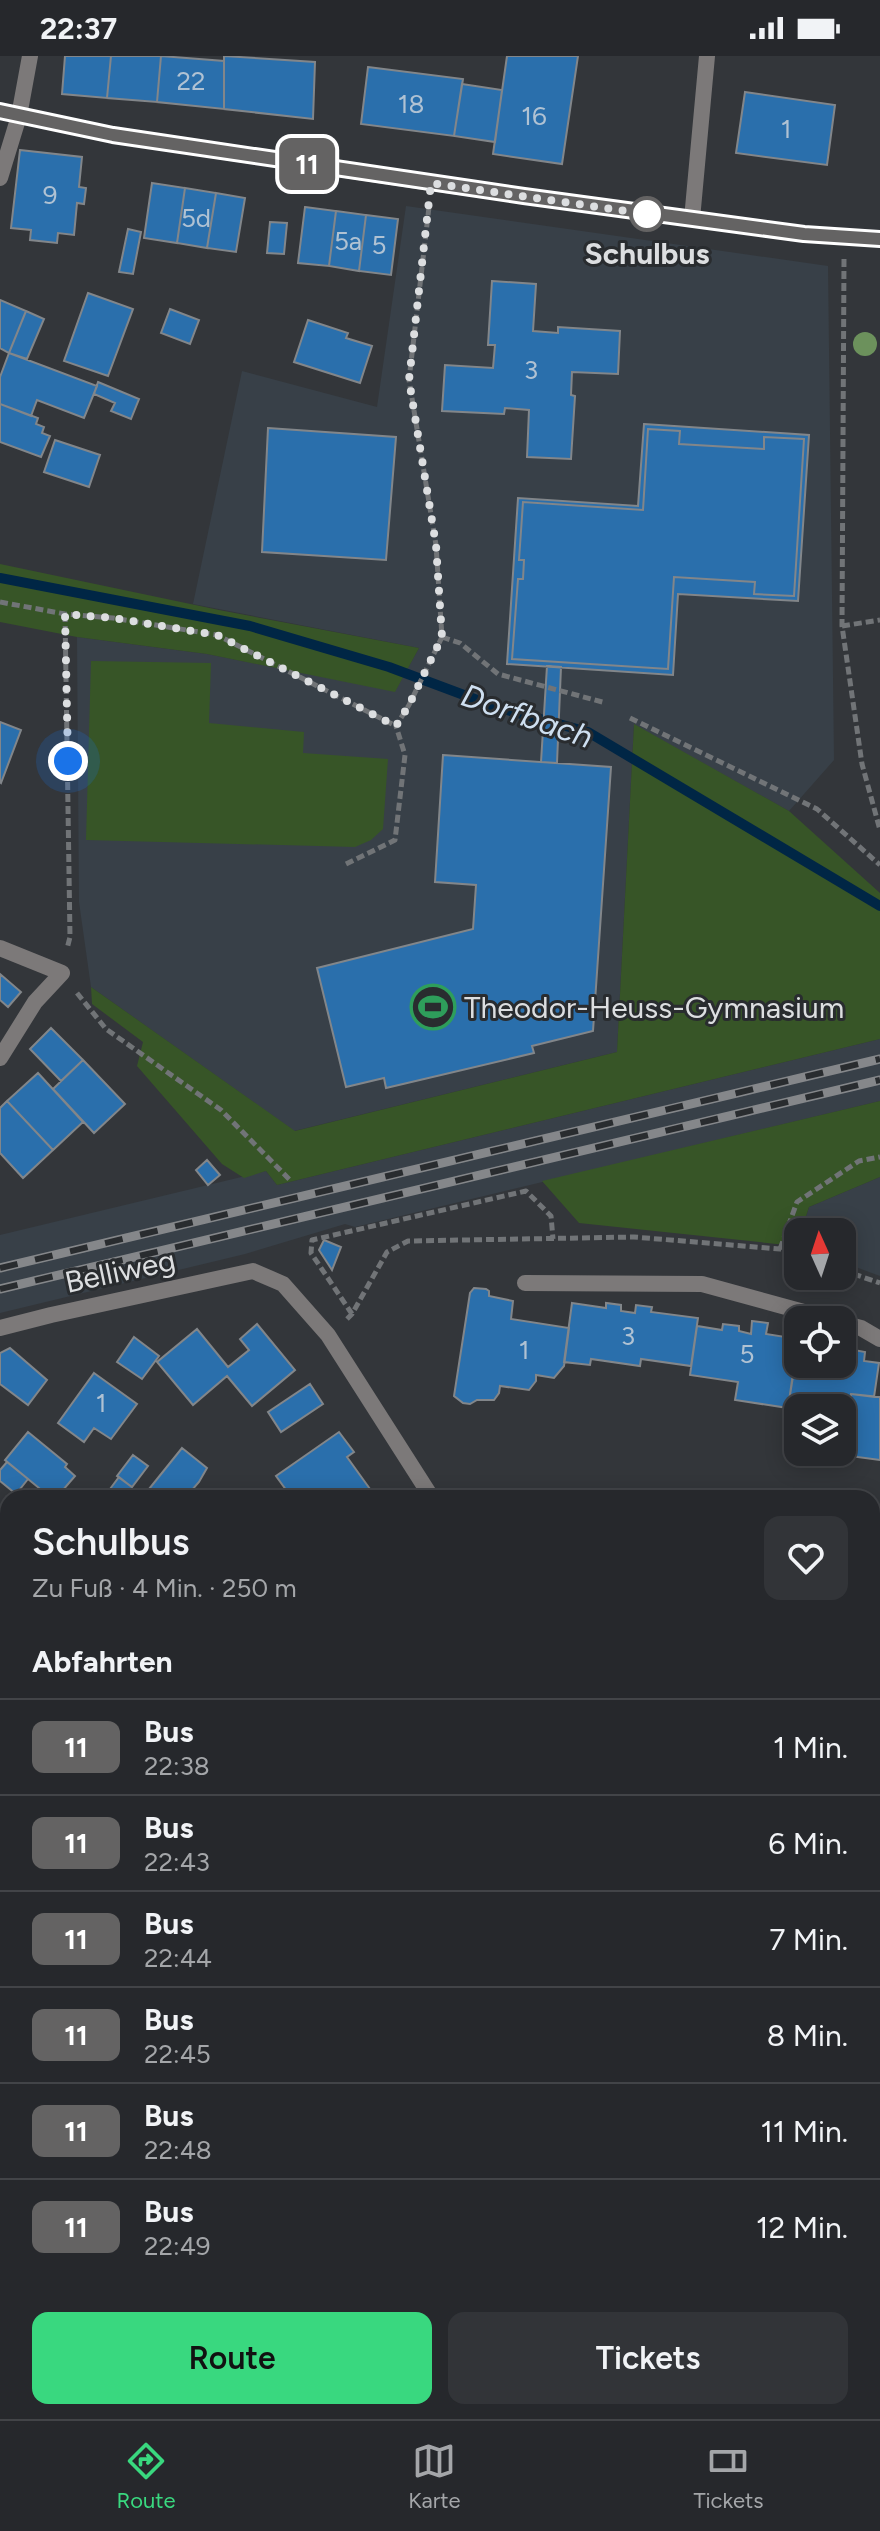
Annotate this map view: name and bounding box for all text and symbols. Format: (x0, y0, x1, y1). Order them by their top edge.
text: 22:37 (40, 10, 117, 47)
house number: 22 (176, 65, 206, 97)
house number: 18 (398, 88, 424, 120)
house number: 16 (521, 100, 547, 132)
house number: 1 (781, 113, 791, 145)
line badge: 11 (271, 138, 343, 190)
text: 11 (295, 147, 319, 181)
house number: 9 (43, 179, 57, 211)
marker: Schulbus (630, 197, 664, 231)
house number: 5d (181, 202, 211, 234)
house number: 5a (334, 225, 362, 257)
house number: 5 (372, 229, 386, 261)
place label: Schulbus (584, 235, 710, 272)
house number: 3 (524, 354, 538, 386)
water label: Dorfbach (456, 676, 598, 756)
your location (48, 741, 88, 781)
sports icon: Theodor-Heuss-Gymnasium (409, 983, 457, 1031)
place label: Theodor-Heuss-Gymnasium (464, 989, 844, 1026)
north arrow (784, 1218, 856, 1290)
map controls (784, 1218, 856, 1466)
street label: Belliweg (61, 1241, 179, 1301)
button: locate (784, 1306, 856, 1378)
house number: 3 (621, 1320, 635, 1352)
house number: 1 (519, 1334, 529, 1366)
house number: 5 (740, 1338, 754, 1370)
house number: 1 (96, 1387, 106, 1419)
button: layers (784, 1394, 856, 1466)
button: heart (764, 1516, 848, 1600)
text: Schulbus (32, 1519, 189, 1565)
text: Zu Fuß · 4 Min. · 250 m (32, 1572, 297, 1604)
text: Abfahrten (32, 1643, 173, 1680)
text: Bus (144, 1713, 193, 1750)
text: 1 Min. (773, 1729, 848, 1766)
text: 11 (64, 1730, 88, 1764)
text: 22:38 (144, 1750, 210, 1782)
text: Bus (144, 1809, 193, 1846)
text: 6 Min. (768, 1825, 848, 1862)
text: 11 (64, 1826, 88, 1860)
text: 22:43 (144, 1846, 210, 1878)
text: Bus (144, 1905, 193, 1942)
text: 7 Min. (769, 1921, 848, 1958)
text: 11 (64, 1922, 88, 1956)
text: 22:44 (144, 1942, 212, 1974)
text: Bus (144, 2001, 193, 2038)
text: 8 Min. (767, 2017, 848, 2054)
text: 11 (64, 2018, 88, 2052)
text: 22:45 (144, 2038, 211, 2070)
text: Bus (144, 2097, 193, 2134)
text: 11 Min. (760, 2113, 848, 2150)
text: 11 (64, 2114, 88, 2148)
text: 22:48 (144, 2134, 212, 2166)
text: Bus (144, 2193, 193, 2230)
text: 12 Min. (756, 2209, 848, 2246)
text: 11 (64, 2210, 88, 2244)
text: 22:49 (144, 2230, 211, 2262)
button: Route (32, 2312, 432, 2404)
button: Tickets (448, 2312, 848, 2404)
tab: Route (116, 2439, 176, 2514)
tab: Karte (408, 2439, 461, 2514)
tab: Tickets (693, 2439, 764, 2514)

